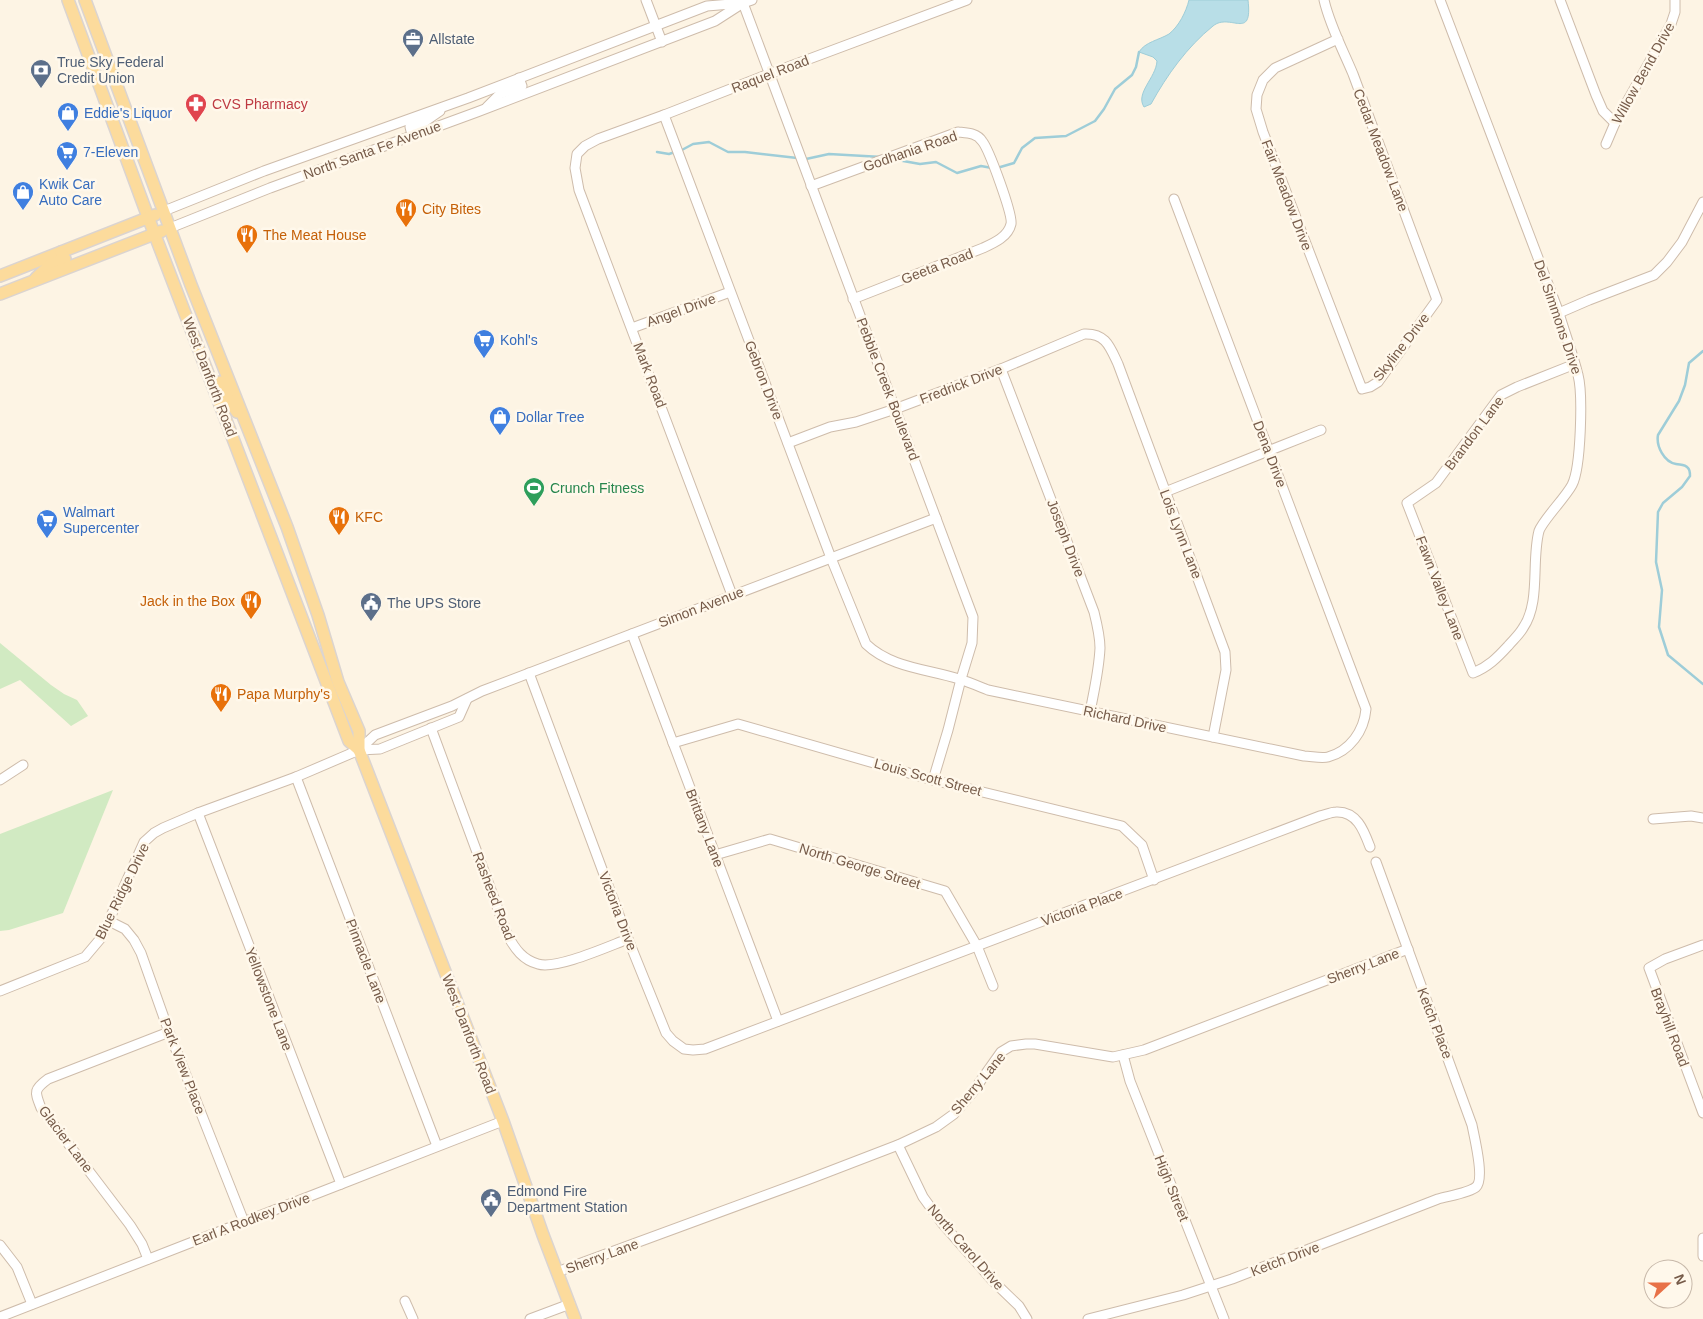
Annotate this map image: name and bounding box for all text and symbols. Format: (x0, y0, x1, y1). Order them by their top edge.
street label: Willow Bend Drive (1608, 19, 1678, 127)
office icon: Allstate (401, 27, 425, 58)
place label: Allstate (429, 31, 475, 47)
street label: Raquel Road (729, 52, 811, 96)
place label: True Sky Federal Credit Union (57, 54, 164, 86)
bank icon: True Sky Federal Credit Union (29, 58, 53, 89)
street label: Cedar Meadow Lane (1350, 86, 1412, 214)
pharmacy icon: CVS Pharmacy (184, 92, 208, 123)
place label: CVS Pharmacy (212, 96, 308, 112)
shop icon: Eddie's Liquor (56, 101, 80, 132)
place label: Eddie's Liquor (84, 105, 173, 121)
street label: North Santa Fe Avenue (301, 118, 443, 182)
street label: Godhania Road (861, 127, 959, 175)
street label: Fair Meadow Drive (1258, 137, 1316, 253)
supermarket icon: 7-Eleven (55, 140, 79, 171)
place label: 7-Eleven (83, 144, 138, 160)
place label: Kwik Car Auto Care (39, 176, 102, 208)
shop icon: Kwik Car Auto Care (11, 180, 35, 211)
restaurant icon: City Bites (394, 197, 418, 228)
place label: City Bites (422, 201, 481, 217)
restaurant icon: The Meat House (235, 223, 259, 254)
place label: The Meat House (263, 227, 367, 243)
street label: Geeta Road (899, 245, 975, 287)
street label: Del Simmons Drive (1531, 258, 1585, 376)
street label: Angel Drive (644, 290, 718, 330)
street label: Skyline Drive (1370, 310, 1433, 384)
street label: West Danforth Road (180, 315, 240, 439)
street label: Pebble Creek Boulevard (853, 315, 923, 463)
supermarket icon: Kohl's (472, 328, 496, 359)
place label: Kohl's (500, 332, 538, 348)
street label: Gebron Drive (742, 338, 786, 422)
street label: Mark Road (630, 340, 670, 410)
street label: Fredrick Drive (917, 361, 1005, 407)
street label: Brandon Lane (1441, 393, 1507, 473)
shop icon: Dollar Tree (488, 405, 512, 436)
place label: Dollar Tree (516, 409, 585, 425)
street label: Dena Drive (1250, 418, 1290, 490)
sports icon: Crunch Fitness (522, 476, 546, 507)
place label: Crunch Fitness (550, 480, 644, 496)
street label: Lois Lynn Lane (1157, 487, 1205, 581)
street label: Joseph Drive (1044, 497, 1088, 579)
place label: Walmart Supercenter (63, 504, 140, 536)
restaurant icon: KFC (327, 505, 351, 536)
supermarket icon: Walmart Supercenter (35, 508, 59, 539)
place label: KFC (355, 509, 383, 525)
street label: Fawn Valley Lane (1413, 534, 1467, 643)
street label: Simon Avenue (656, 583, 746, 631)
restaurant icon: Jack in the Box (239, 589, 263, 620)
public building icon: The UPS Store (359, 591, 383, 622)
place label: Jack in the Box (140, 593, 235, 609)
place label: The UPS Store (387, 595, 481, 611)
restaurant icon: Papa Murphy's (209, 682, 233, 713)
place label: Papa Murphy's (237, 686, 330, 702)
street label: Richard Drive (1082, 702, 1168, 736)
street label: Louis Scott Street (873, 755, 984, 799)
street label: Brittany Lane (683, 787, 727, 870)
street label: Blue Ridge Drive (92, 840, 152, 942)
street label: North George Street (797, 840, 923, 892)
street label: Rasheed Road (470, 850, 518, 942)
street label: Victoria Drive (596, 869, 640, 953)
street label: Victoria Place (1039, 885, 1125, 929)
street label: Pinnacle Lane (343, 917, 389, 1005)
street label: Yellowstone Lane (242, 945, 296, 1053)
street label: Sherry Lane (1325, 945, 1402, 987)
street label: West Danforth Road (439, 972, 499, 1096)
street label: Ketch Place (1414, 985, 1456, 1061)
street label: Brayhill Road (1648, 985, 1692, 1069)
street label: Park View Place (157, 1016, 209, 1117)
street label: Sherry Lane (947, 1048, 1009, 1117)
street label: Glacier Lane (36, 1102, 96, 1176)
street label: High Street (1151, 1153, 1193, 1224)
place label: Edmond Fire Department Station (507, 1183, 628, 1215)
public building icon: Edmond Fire Department Station (479, 1187, 503, 1218)
street label: Earl A Rodkey Drive (190, 1189, 312, 1249)
street label: North Carol Drive (924, 1201, 1008, 1293)
street label: Sherry Lane (563, 1235, 641, 1277)
street label: Ketch Drive (1248, 1238, 1322, 1279)
north arrow (1643, 1259, 1693, 1309)
text: N (1671, 1272, 1689, 1287)

